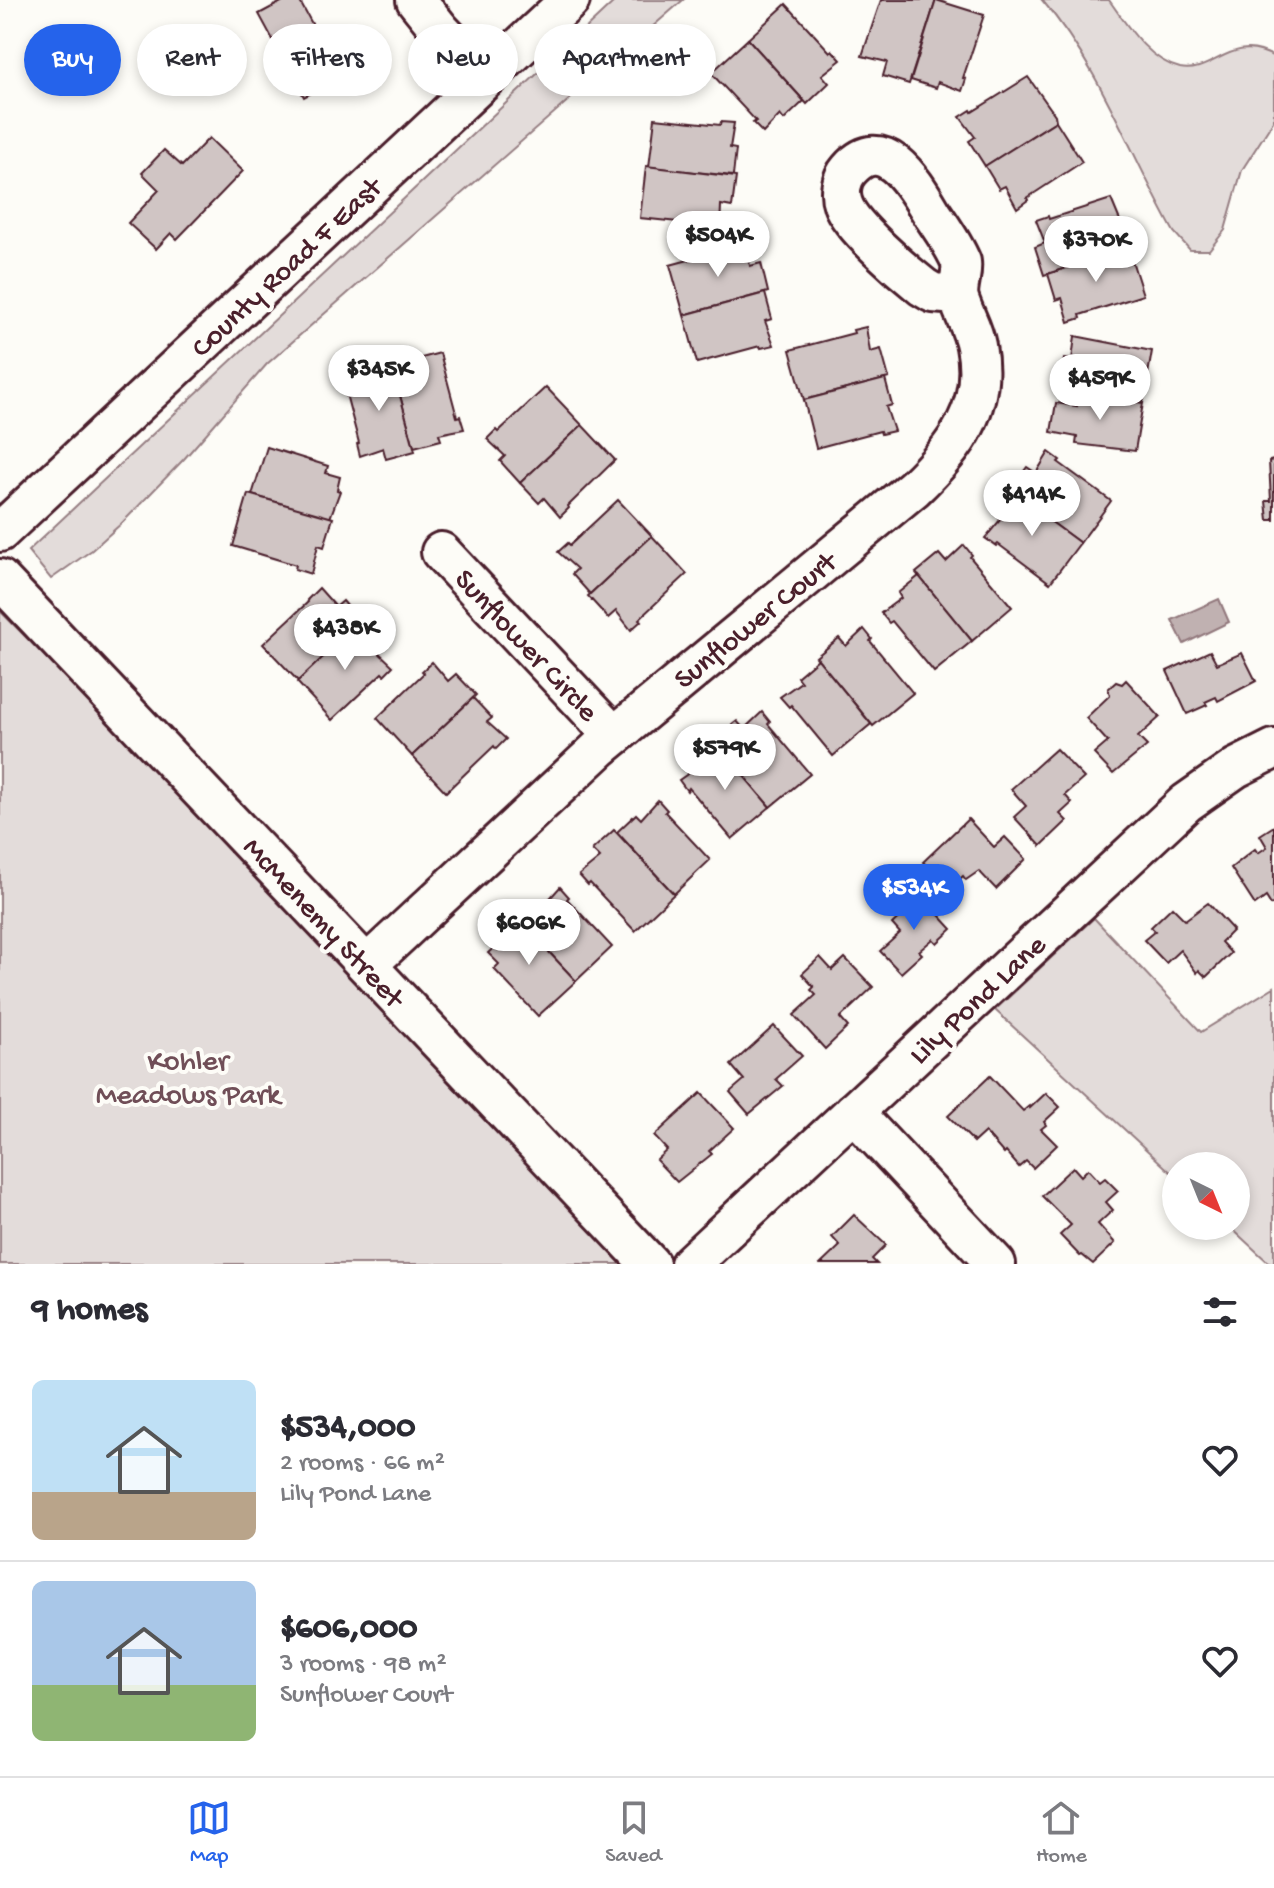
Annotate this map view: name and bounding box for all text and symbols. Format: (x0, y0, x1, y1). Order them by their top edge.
chip: Buy (24, 24, 121, 96)
chip: Rent (137, 24, 247, 96)
chip: Filters (263, 24, 392, 96)
chip: New (408, 24, 518, 96)
chip: Apartment (534, 24, 716, 96)
street label: County Road F East (185, 170, 393, 367)
pin: $504K (662, 211, 774, 279)
pin: $370K (1040, 216, 1152, 284)
text: $504K (685, 221, 751, 252)
text: $370K (1062, 226, 1130, 257)
pin: $345K (323, 345, 435, 413)
pin: $459K (1044, 354, 1156, 422)
text: $345K (346, 355, 412, 386)
text: $459K (1068, 364, 1133, 395)
pin: $414K (976, 470, 1088, 538)
text: $414K (1001, 480, 1063, 511)
street label: Sunflower Court (669, 545, 847, 699)
street label: Sunflower Circle (445, 564, 605, 731)
pin: $438K (289, 604, 401, 672)
text: $438K (312, 614, 378, 645)
pin: $579K (669, 724, 781, 792)
text: $579K (692, 734, 758, 765)
street label: McMenemy Street (234, 832, 411, 1019)
pin: $534K (858, 864, 970, 932)
text: $534K (881, 874, 947, 905)
pin: $606K (473, 899, 585, 967)
text: $606K (495, 909, 563, 940)
street label: Lily Pond Lane (903, 929, 1055, 1074)
park label: Kohler Meadows Park (96, 1046, 283, 1115)
north arrow (1162, 1152, 1250, 1240)
map controls (1162, 1152, 1250, 1240)
icon: filters (1198, 1290, 1242, 1334)
text: 9 homes (32, 1292, 147, 1332)
text: $534,000 (280, 1409, 416, 1449)
icon: home (96, 1412, 192, 1508)
icon: heart (1198, 1438, 1242, 1482)
text: 2 rooms · 66 m² (280, 1449, 445, 1480)
text: Lily Pond Lane (280, 1480, 431, 1511)
text: $606,000 (280, 1610, 418, 1650)
icon: home (96, 1613, 192, 1709)
icon: heart (1198, 1639, 1242, 1683)
text: 3 rooms · 98 m² (280, 1650, 447, 1681)
text: Sunflower Court (280, 1681, 452, 1712)
tab: Map (187, 1796, 231, 1870)
tab: Saved (605, 1796, 662, 1870)
tab: Home (1036, 1796, 1087, 1870)

